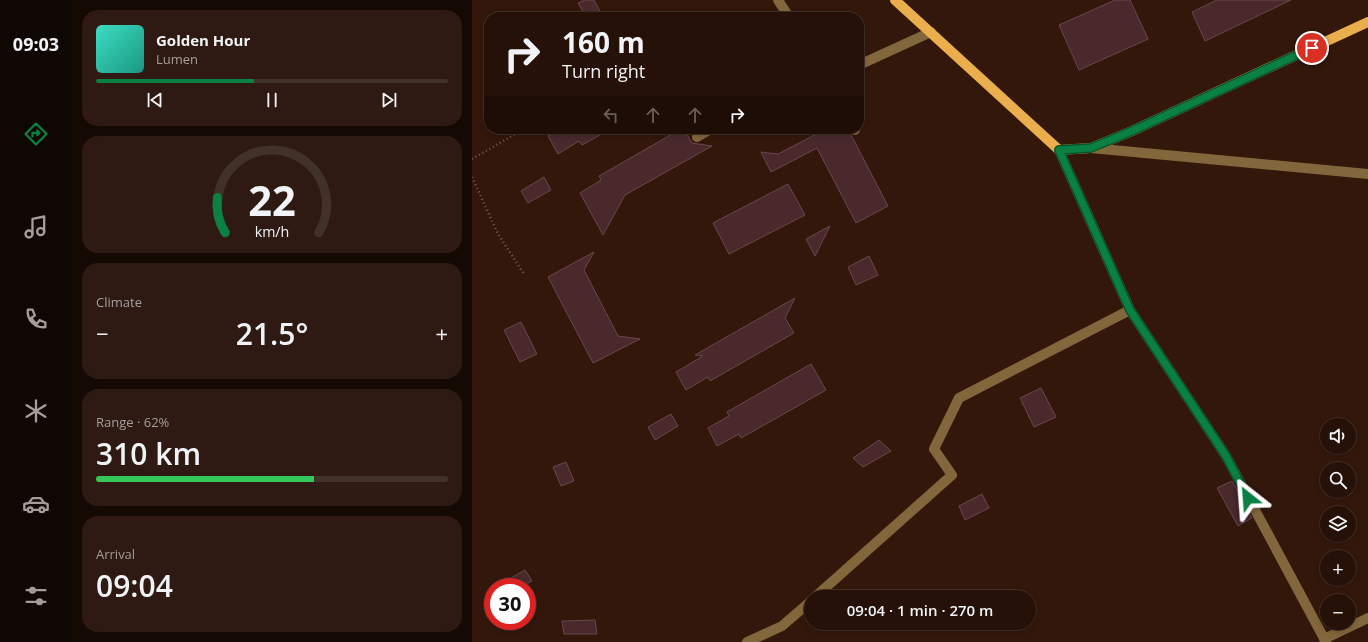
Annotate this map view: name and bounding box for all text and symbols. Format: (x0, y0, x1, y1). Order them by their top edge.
text: 160 m (562, 23, 645, 61)
icon: right (496, 28, 548, 80)
text: Golden Hour (156, 30, 250, 50)
pin (1295, 31, 1329, 65)
text: 09:03 (13, 32, 59, 56)
icon: arrive (1301, 37, 1323, 59)
text: Lumen (156, 50, 198, 68)
text: Turn right (562, 59, 645, 83)
icon: previous (144, 89, 166, 111)
icon: pause (261, 89, 283, 111)
icon: next (378, 89, 400, 111)
icon: left (600, 104, 622, 126)
icon: ahead (642, 104, 664, 126)
icon: ahead (684, 104, 706, 126)
icon: right (726, 104, 748, 126)
icon: directions (22, 120, 50, 148)
text: 22 (248, 171, 296, 227)
icon: music (22, 213, 50, 241)
text: km/h (255, 221, 289, 240)
text: Climate (96, 293, 142, 311)
icon: phone (22, 305, 50, 333)
text: 21.5° (236, 313, 308, 354)
text: − (96, 318, 109, 348)
text: + (435, 318, 448, 348)
icon: climate (22, 397, 50, 425)
text: Range · 62% (96, 413, 169, 431)
map controls (1320, 418, 1356, 630)
button: sound (1320, 418, 1356, 454)
text: 310 km (96, 433, 201, 474)
button: search (1320, 462, 1356, 498)
position arrow (1227, 477, 1269, 519)
icon: car (22, 490, 50, 518)
button: layers (1320, 506, 1356, 542)
text: Arrival (96, 545, 135, 563)
button: + (1320, 550, 1356, 586)
text: 09:04 (96, 565, 173, 606)
speed limit sign: 30 (484, 578, 536, 630)
icon: filters (22, 582, 50, 610)
button: − (1320, 594, 1356, 630)
text: 09:04 · 1 min · 270 m (847, 600, 993, 620)

